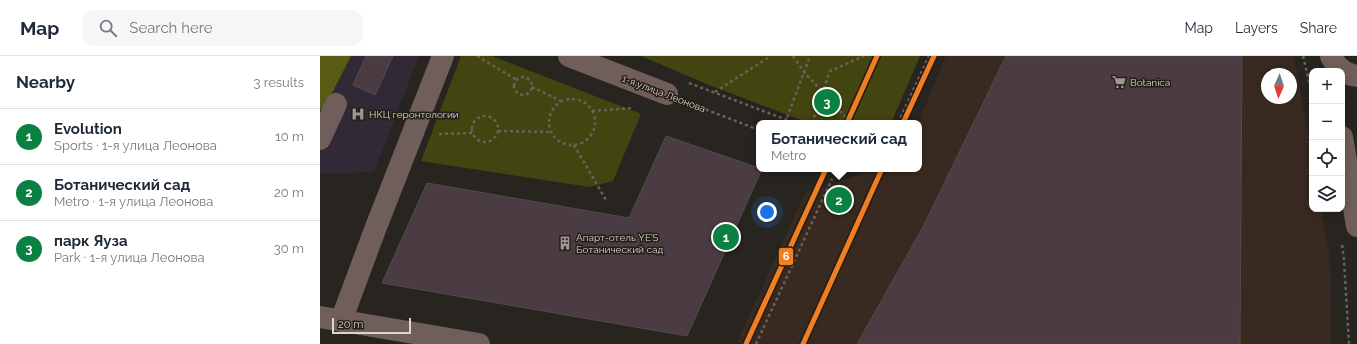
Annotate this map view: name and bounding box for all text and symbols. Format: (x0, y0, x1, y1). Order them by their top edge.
search box (83, 10, 363, 46)
text: Map (20, 17, 59, 39)
icon: search (97, 17, 119, 39)
text: Search here (129, 19, 213, 37)
text: Map (1185, 20, 1213, 36)
text: Layers (1235, 20, 1278, 36)
text: Share (1300, 20, 1337, 36)
north arrow (1261, 68, 1297, 104)
map controls (1309, 68, 1345, 212)
button: + (1309, 68, 1345, 104)
text: Nearby (16, 72, 75, 92)
street label: 1-я улица Леонова (621, 72, 707, 114)
supermarket icon: Botanica (1111, 74, 1127, 90)
text: 3 results (254, 75, 304, 90)
place label: Botanica (1130, 77, 1170, 88)
pin: 3 (814, 87, 840, 117)
button: − (1309, 104, 1345, 140)
hospital icon: НКЦ геронтологии (350, 106, 366, 122)
place label: НКЦ геронтологии (369, 109, 459, 120)
text: Evolution (54, 120, 122, 138)
popup (756, 120, 922, 172)
text: 1 (26, 129, 32, 144)
text: 10 m (275, 129, 304, 144)
text: Ботанический сад (771, 130, 907, 148)
text: Sports · 1-я улица Леонова (54, 138, 217, 153)
button: locate (1309, 140, 1345, 176)
text: Metro (771, 148, 806, 163)
text: Ботанический сад (54, 176, 190, 194)
button: layers (1309, 176, 1345, 212)
text: 2 (25, 185, 33, 200)
text: 20 m (274, 185, 304, 200)
pin: 2 (826, 185, 852, 215)
text: Metro · 1-я улица Леонова (54, 194, 213, 209)
your location (757, 202, 777, 222)
pin: 1 (713, 222, 739, 252)
text: парк Яуза (54, 232, 128, 250)
place label: Апарт-отель YE’S Ботанический сад (576, 232, 664, 255)
building icon: Апарт-отель YE’S Ботанический сад (557, 235, 573, 251)
text: 3 (25, 241, 33, 256)
text: 30 m (274, 241, 304, 256)
line badge: 6 (778, 247, 794, 266)
text: Park · 1-я улица Леонова (54, 250, 205, 265)
text: 6 (783, 250, 790, 263)
scale bar (332, 316, 411, 335)
text: 20 m (338, 318, 363, 331)

